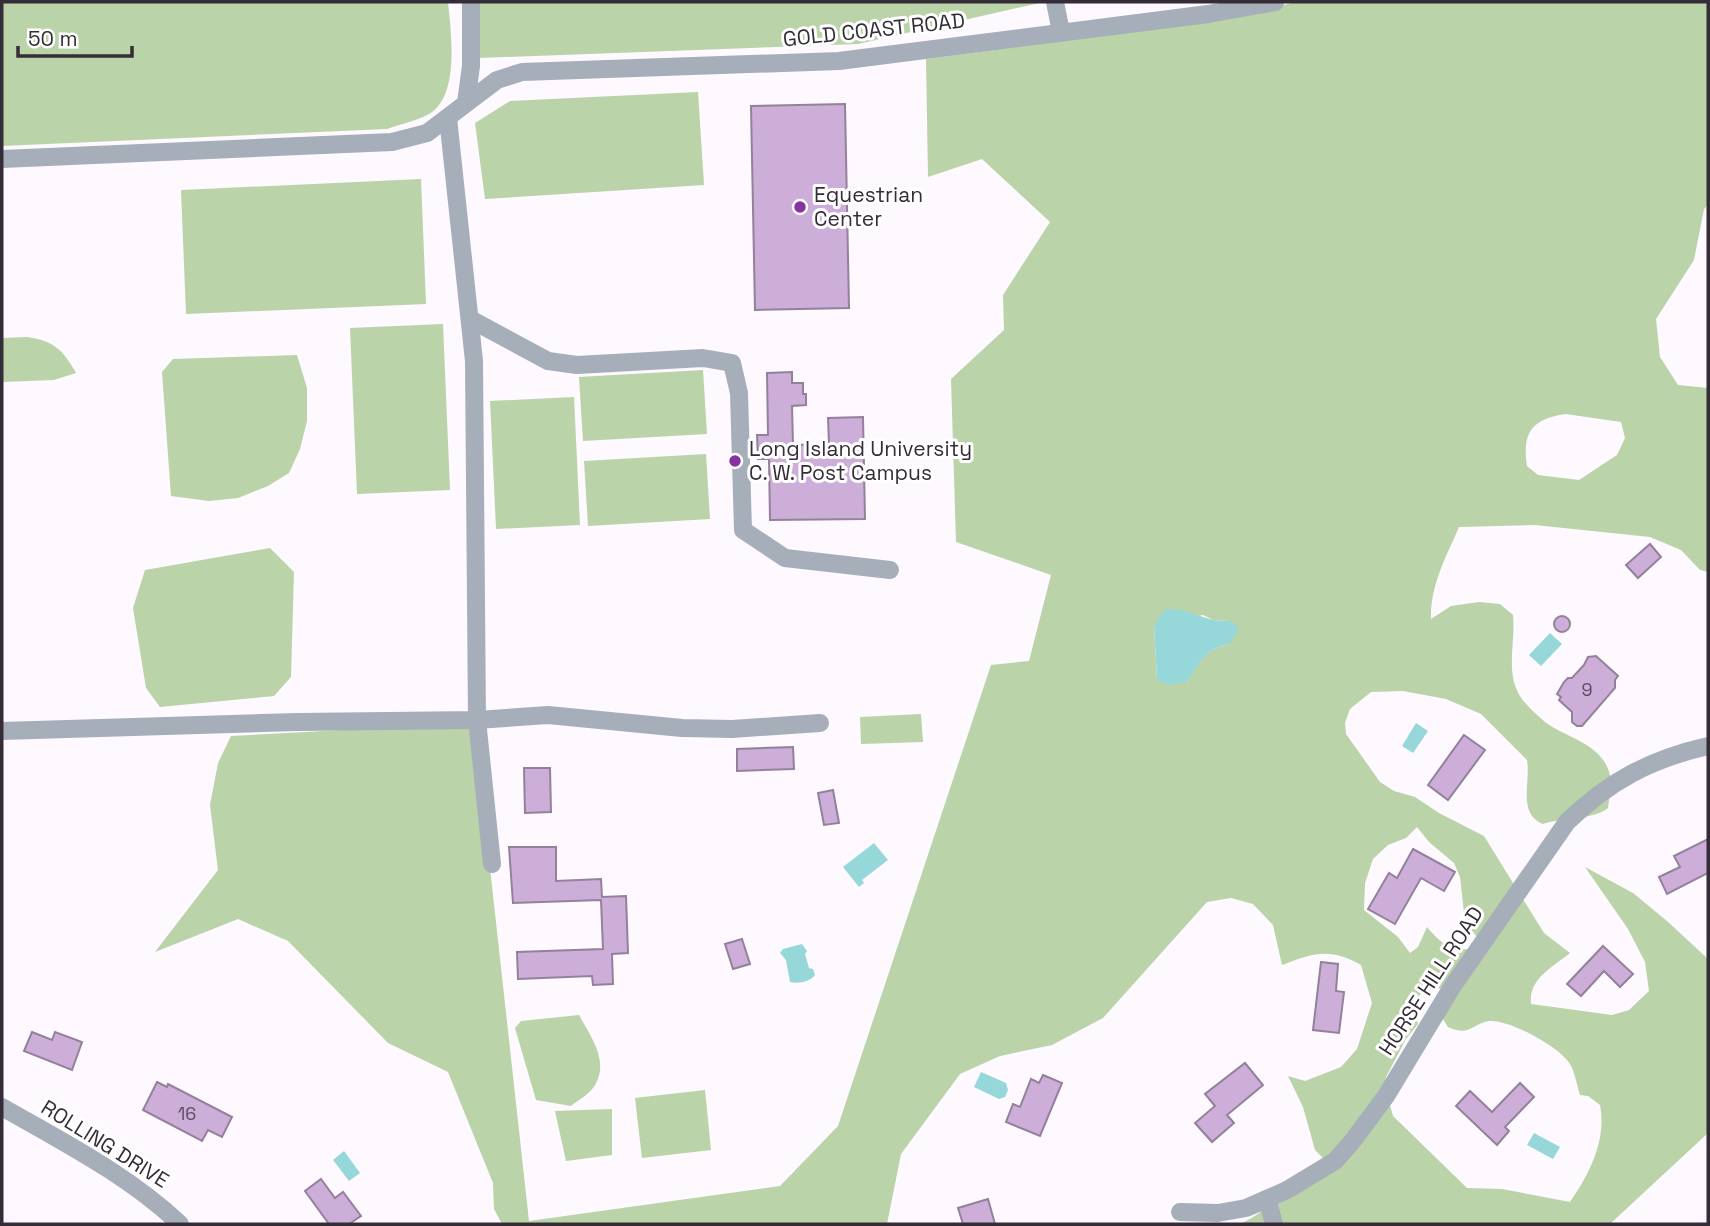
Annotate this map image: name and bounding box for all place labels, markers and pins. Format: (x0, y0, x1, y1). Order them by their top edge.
place label: Equestrian Center (814, 181, 923, 232)
marker: Equestrian Center (792, 199, 808, 215)
place label: Long Island University C. W. Post Campus (749, 435, 972, 486)
marker: Long Island University C. W. Post Campus (727, 453, 743, 469)

